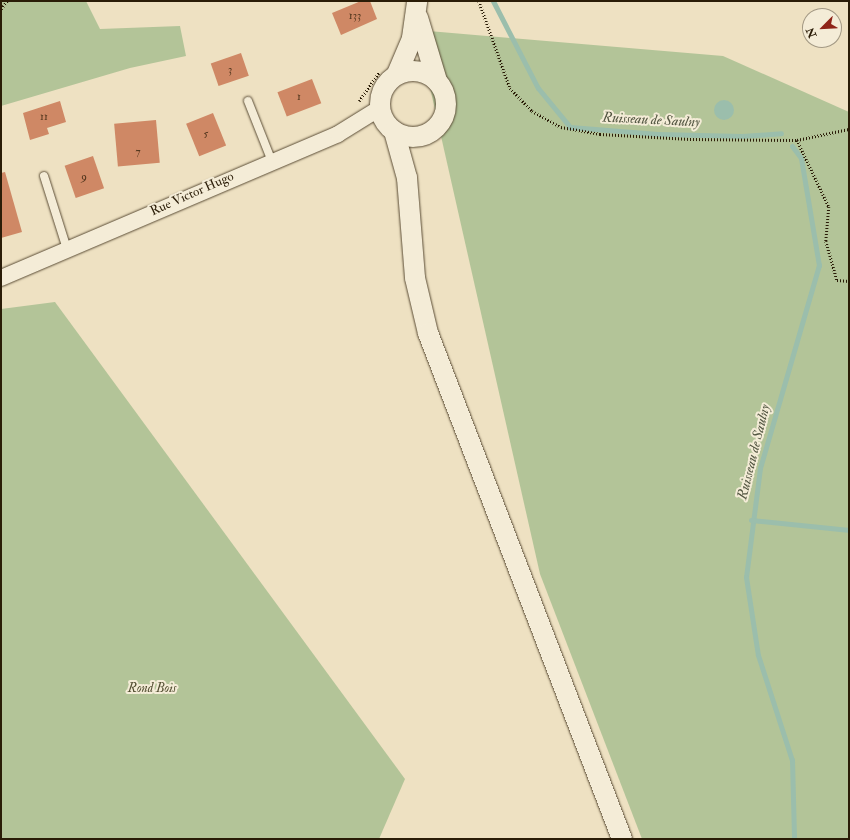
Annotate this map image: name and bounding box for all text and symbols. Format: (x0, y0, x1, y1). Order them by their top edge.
north arrow (802, 8, 842, 48)
house number: 133 (349, 9, 361, 23)
text: N (804, 26, 819, 40)
house number: 3 (228, 63, 232, 77)
house number: 1 (297, 90, 301, 104)
water label: Ruisseau de Saulny (602, 109, 700, 131)
house number: 11 (40, 110, 48, 124)
house number: 5 (204, 127, 208, 141)
house number: 7 (135, 145, 141, 159)
street label: Rue Victor Hugo (148, 169, 236, 219)
house number: 9 (81, 170, 87, 184)
water label: Ruisseau de Saulny (734, 403, 774, 501)
park label: Rond Bois (128, 680, 176, 696)

